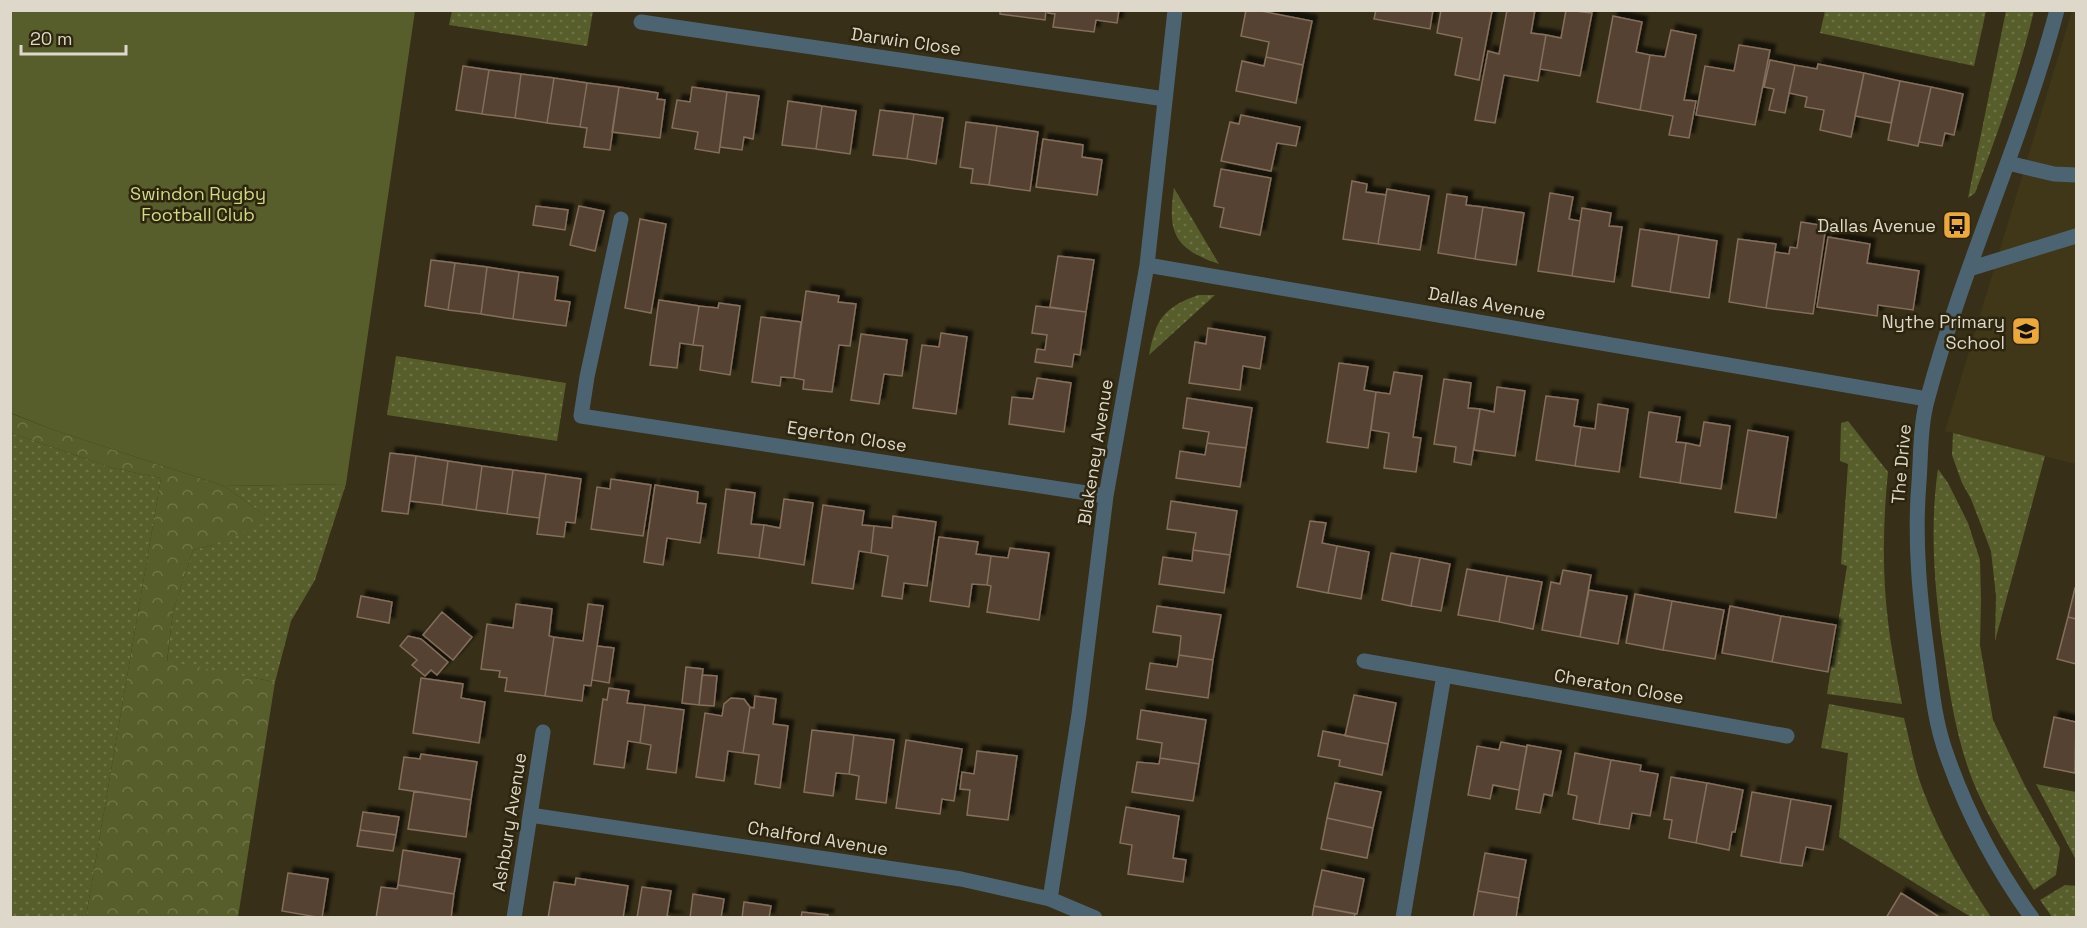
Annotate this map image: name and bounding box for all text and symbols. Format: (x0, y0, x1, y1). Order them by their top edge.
scale bar (21, 18, 126, 56)
street label: Darwin Close (850, 22, 962, 60)
text: 20 m (30, 27, 73, 50)
park label: Swindon Rugby Football Club (130, 182, 266, 226)
bus stop icon: Dallas Avenue (1941, 209, 1973, 241)
place label: Dallas Avenue (1817, 214, 1936, 237)
street label: Dallas Avenue (1426, 281, 1548, 325)
place label: Nythe Primary School (1882, 310, 2005, 354)
school or university icon: Nythe Primary School (2010, 315, 2042, 347)
street label: Blakeney Avenue (1072, 378, 1118, 526)
street label: Egerton Close (785, 415, 909, 457)
street label: The Drive (1886, 423, 1916, 505)
street label: Cheraton Close (1552, 663, 1686, 709)
street label: Ashbury Avenue (487, 751, 531, 893)
street label: Chalford Avenue (746, 816, 890, 860)

